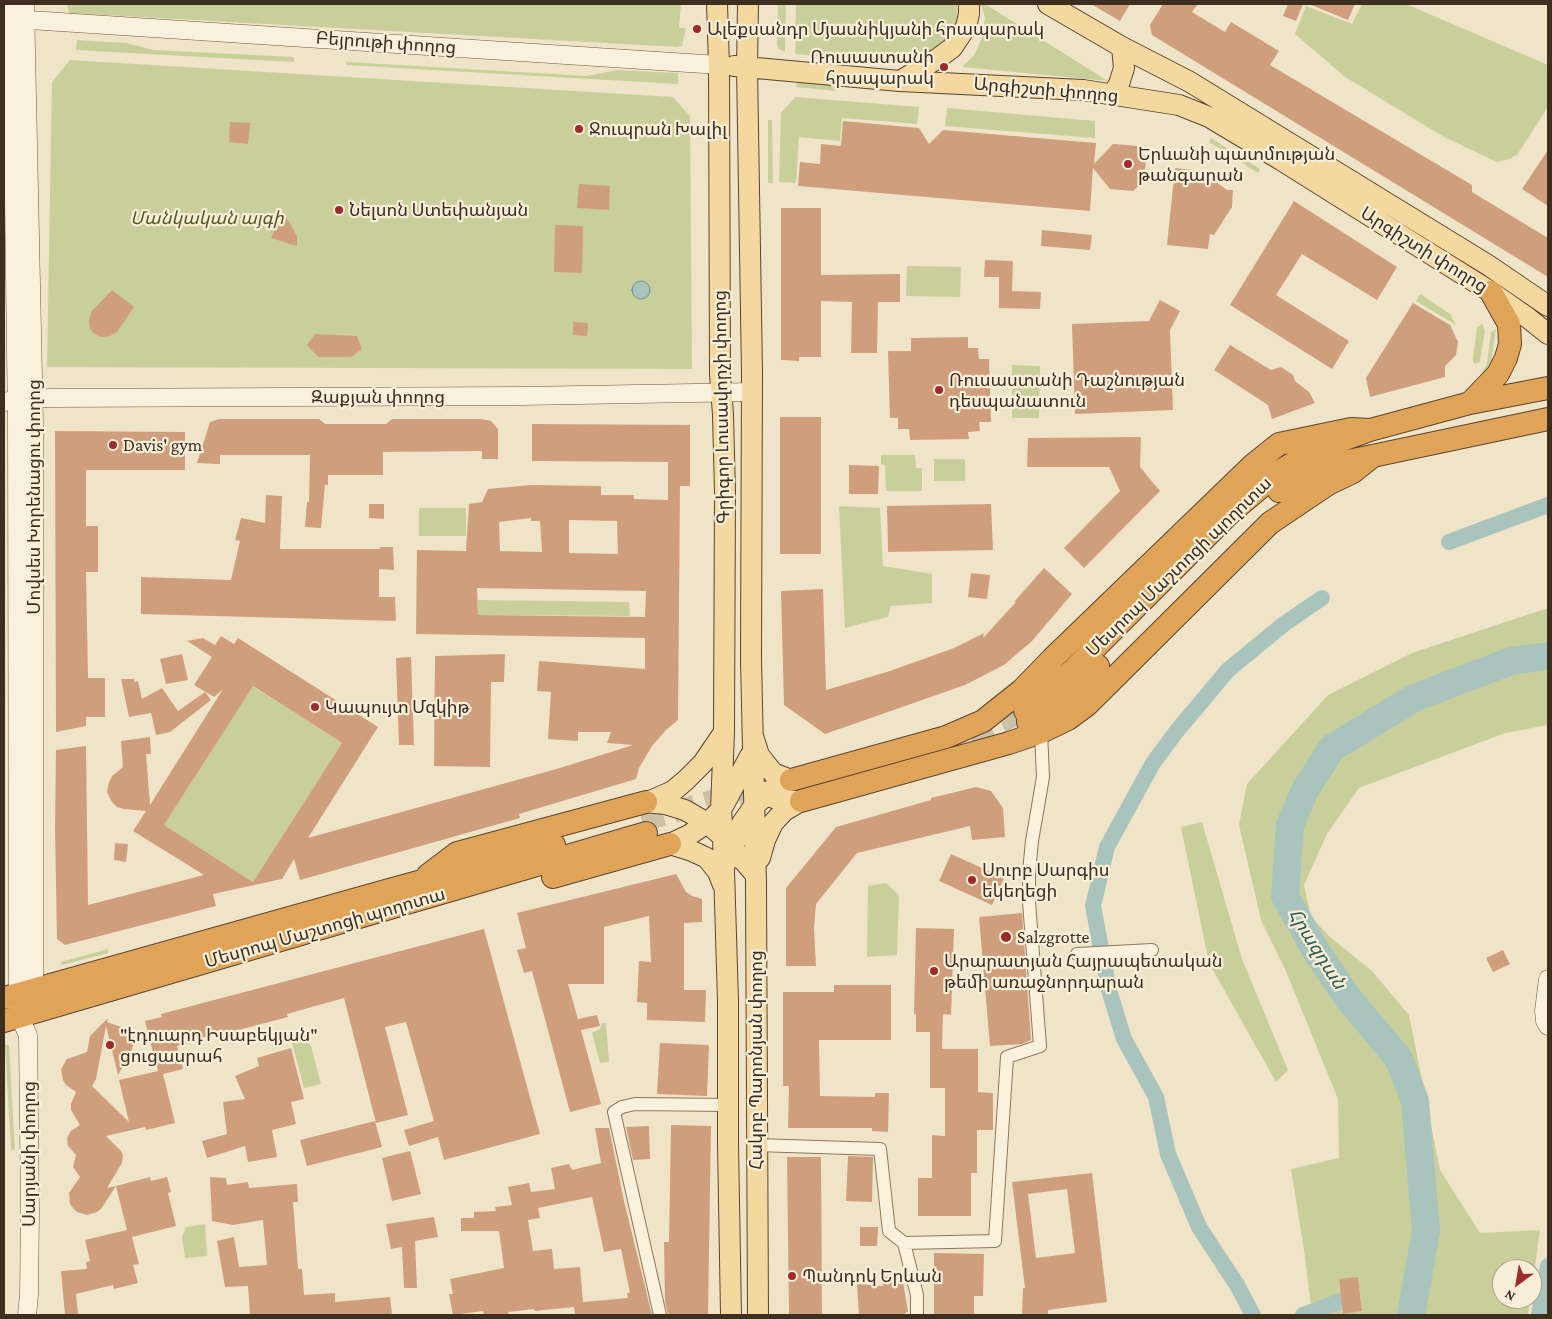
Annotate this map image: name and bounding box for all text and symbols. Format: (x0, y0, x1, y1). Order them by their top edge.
place label: Ալեքսանդր Մյասնիկյանի հրապարակ (707, 18, 1044, 40)
marker: Ալեքսանդր Մյասնիկյանի հրապարակ (691, 23, 703, 35)
street label: Բեյրութի փողոց (315, 27, 457, 59)
place label: Ռուսաստանի հրապարակ (810, 46, 934, 88)
marker: Ռուսաստանի հրապարակ (938, 61, 950, 73)
street label: Արգիշտի փողոց (973, 73, 1119, 107)
place label: Ջուպրան Խալիլ (589, 118, 727, 140)
marker: Ջուպրան Խալիլ (573, 123, 585, 135)
place label: Երևանի պատմության թանգարան (1138, 143, 1335, 186)
marker: Երևանի պատմության թանգարան (1122, 158, 1134, 170)
place label: Նելսոն Ստեփանյան (349, 199, 528, 221)
street label: Արգիշտի փողոց (1357, 202, 1491, 298)
marker: Նելսոն Ստեփանյան (333, 204, 345, 216)
park label: Մանկական այգի (130, 207, 284, 229)
street label: Գրիգոր Լուսավորչի փողոց (709, 290, 735, 524)
place label: Ռուսաստանի Դաշնության դեսպանատուն (949, 369, 1185, 412)
street label: Մովսես Խորենացու փողոց (23, 379, 45, 615)
marker: Ռուսաստանի Դաշնության դեսպանատուն (933, 384, 945, 396)
street label: Զաքյան փողոց (311, 386, 445, 408)
place label: Davis' gym (123, 434, 202, 456)
marker: Davis' gym (107, 439, 119, 451)
street label: Մեսրոպ Մաշտոցի պողոտա (1082, 473, 1276, 661)
place label: Կապույտ Մզկիթ (325, 696, 469, 718)
marker: Կապույտ Մզկիթ (309, 701, 321, 713)
place label: Սուրբ Սարգիս եկեղեցի (982, 859, 1110, 902)
marker: Սուրբ Սարգիս եկեղեցի (966, 874, 978, 886)
street label: Մեսրոպ Մաշտոցի պողոտա (202, 883, 448, 973)
water label: Հրազդան (1283, 904, 1351, 994)
place label: Salzgrotte (1017, 926, 1089, 948)
marker: Salzgrotte (999, 930, 1013, 944)
street label: Հակոբ Պարոնյան փողոց (745, 950, 767, 1170)
place label: Արարատյան Հայրապետական թեմի առաջնորդարան (944, 950, 1223, 992)
marker: Արարատյան Հայրապետական թեմի առաջնորդարան (928, 965, 940, 977)
place label: "էդուարդ Իսաբեկյան" ցուցասրահ (120, 1024, 318, 1066)
marker: "էդուարդ Իսաբեկյան" ցուցասրահ (104, 1039, 116, 1051)
street label: Սարյանի փողոց (18, 1081, 40, 1227)
north arrow (1492, 1259, 1542, 1309)
place label: Պանդոկ Երևան (802, 1265, 942, 1287)
marker: Պանդոկ Երևան (786, 1270, 798, 1282)
text: N (1501, 1287, 1518, 1305)

